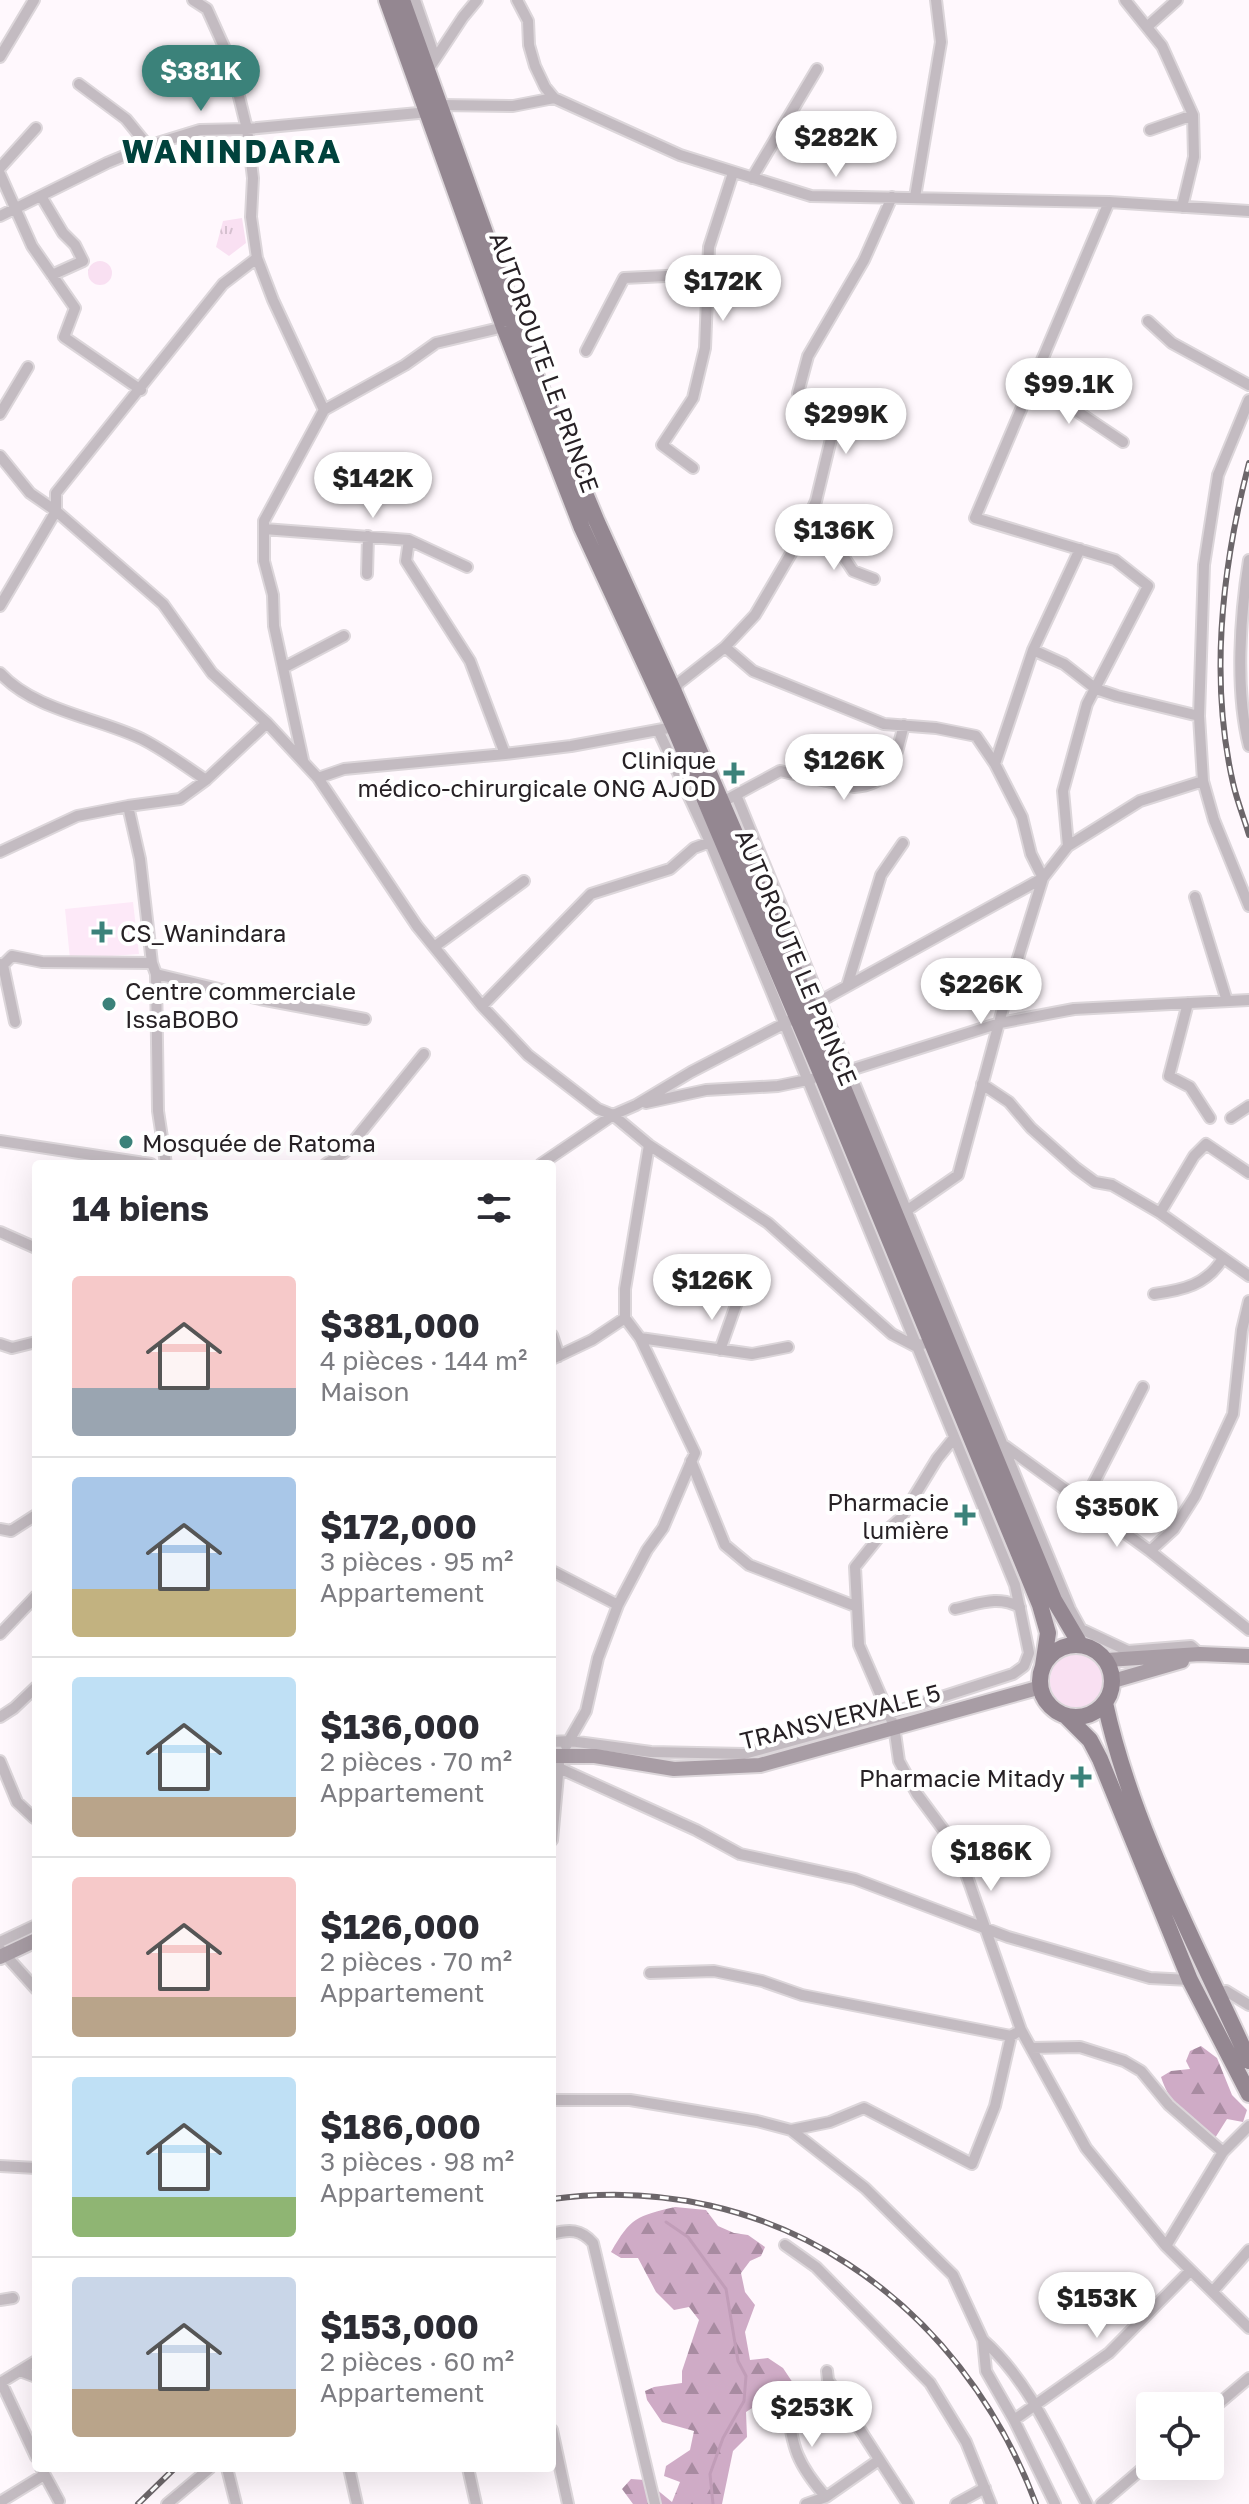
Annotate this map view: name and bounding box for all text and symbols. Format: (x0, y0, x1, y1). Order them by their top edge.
pin: $381K (145, 45, 257, 113)
text: $381K (160, 55, 242, 86)
pin: $282K (780, 111, 892, 179)
text: $282K (794, 121, 878, 152)
district label: WANINDARA (122, 132, 342, 170)
street label: AUTOROUTE LE PRINCE (484, 228, 606, 496)
pin: $172K (667, 255, 779, 323)
text: $172K (683, 265, 763, 296)
pin: $99.1K (1004, 358, 1134, 426)
text: $99.1K (1023, 368, 1115, 399)
pin: $299K (790, 388, 902, 456)
text: $299K (803, 398, 889, 429)
pin: $142K (317, 452, 429, 520)
text: $142K (332, 462, 414, 493)
pin: $136K (778, 504, 890, 572)
text: $136K (793, 514, 875, 545)
pin: $126K (788, 734, 900, 802)
text: $126K (803, 744, 885, 775)
place label: Clinique médico-chirurgicale ONG AJOD (357, 745, 716, 802)
marker: Clinique médico-chirurgicale ONG AJOD (723, 762, 745, 784)
street label: AUTOROUTE LE PRINCE (730, 825, 864, 1089)
place label: CS_Wanindara (120, 918, 286, 947)
marker: CS_Wanindara (91, 921, 113, 943)
pin: $226K (925, 958, 1037, 1026)
text: $226K (939, 968, 1023, 999)
place label: Centre commerciale IssaBOBO (125, 976, 356, 1033)
marker: Centre commerciale IssaBOBO (100, 995, 118, 1013)
place label: Mosquée de Ratoma (142, 1128, 376, 1157)
marker: Mosquée de Ratoma (117, 1133, 135, 1151)
icon: filters (472, 1186, 516, 1230)
text: 14 biens (72, 1188, 209, 1228)
pin: $126K (656, 1254, 768, 1322)
text: $126K (671, 1264, 753, 1295)
text: $381,000 (320, 1305, 480, 1345)
icon: home (136, 1308, 232, 1404)
text: 4 pièces · 144 m² (320, 1345, 527, 1376)
text: Maison (320, 1376, 409, 1407)
pin: $350K (1061, 1481, 1173, 1549)
place label: Pharmacie lumière (827, 1487, 949, 1544)
text: $350K (1075, 1491, 1159, 1522)
text: $172,000 (320, 1506, 477, 1546)
marker: Pharmacie lumière (956, 1506, 974, 1524)
icon: home (136, 1509, 232, 1605)
text: 3 pièces · 95 m² (320, 1546, 513, 1577)
text: Appartement (320, 1577, 484, 1608)
street label: TRANSVERVALE 5 (737, 1677, 943, 1755)
text: $136,000 (320, 1706, 480, 1746)
icon: home (136, 1709, 232, 1805)
text: 2 pièces · 70 m² (320, 1746, 512, 1777)
place label: Pharmacie Mitady (859, 1763, 1065, 1792)
marker: Pharmacie Mitady (1072, 1768, 1090, 1786)
text: Appartement (320, 1777, 484, 1808)
pin: $186K (935, 1825, 1047, 1893)
text: $186K (950, 1835, 1032, 1866)
text: $126,000 (320, 1906, 480, 1946)
icon: home (136, 1909, 232, 2005)
text: 2 pièces · 70 m² (320, 1946, 512, 1977)
text: Appartement (320, 1977, 484, 2008)
text: $186,000 (320, 2106, 481, 2146)
icon: home (136, 2109, 232, 2205)
text: 3 pièces · 98 m² (320, 2146, 514, 2177)
text: Appartement (320, 2177, 484, 2208)
pin: $153K (1041, 2272, 1153, 2340)
text: $153K (1056, 2282, 1138, 2313)
text: $153,000 (320, 2306, 479, 2346)
icon: home (136, 2309, 232, 2405)
text: 2 pièces · 60 m² (320, 2346, 514, 2377)
text: Appartement (320, 2377, 484, 2408)
pin: $253K (756, 2381, 868, 2449)
text: $253K (770, 2391, 854, 2422)
map controls (1136, 2392, 1224, 2480)
button: locate (1136, 2392, 1224, 2480)

